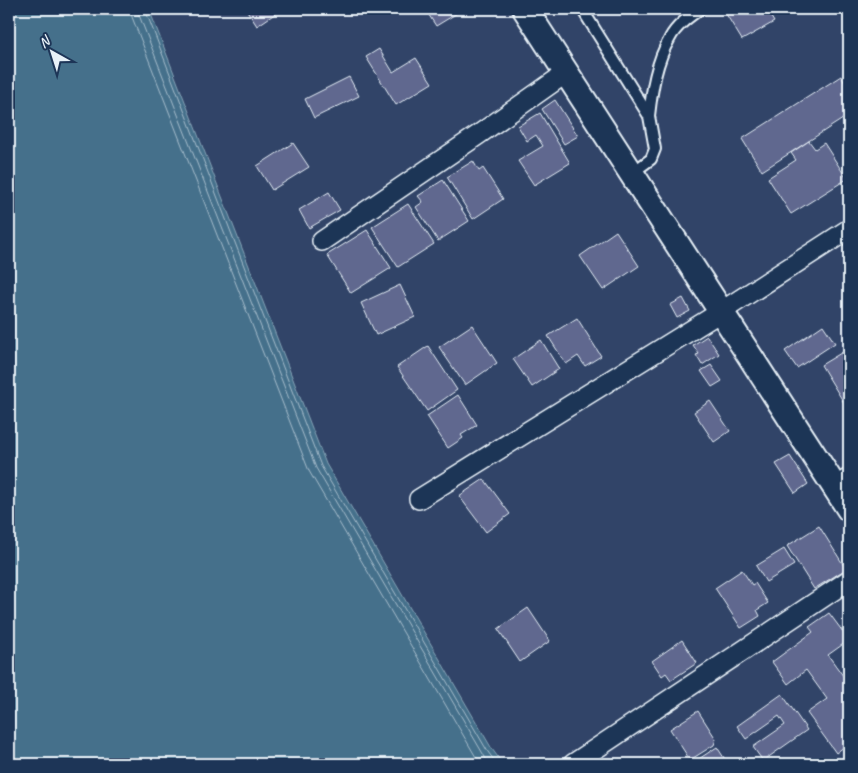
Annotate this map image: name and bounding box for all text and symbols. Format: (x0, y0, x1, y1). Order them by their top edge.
north arrow (28, 28, 78, 78)
text: N (35, 31, 55, 52)

